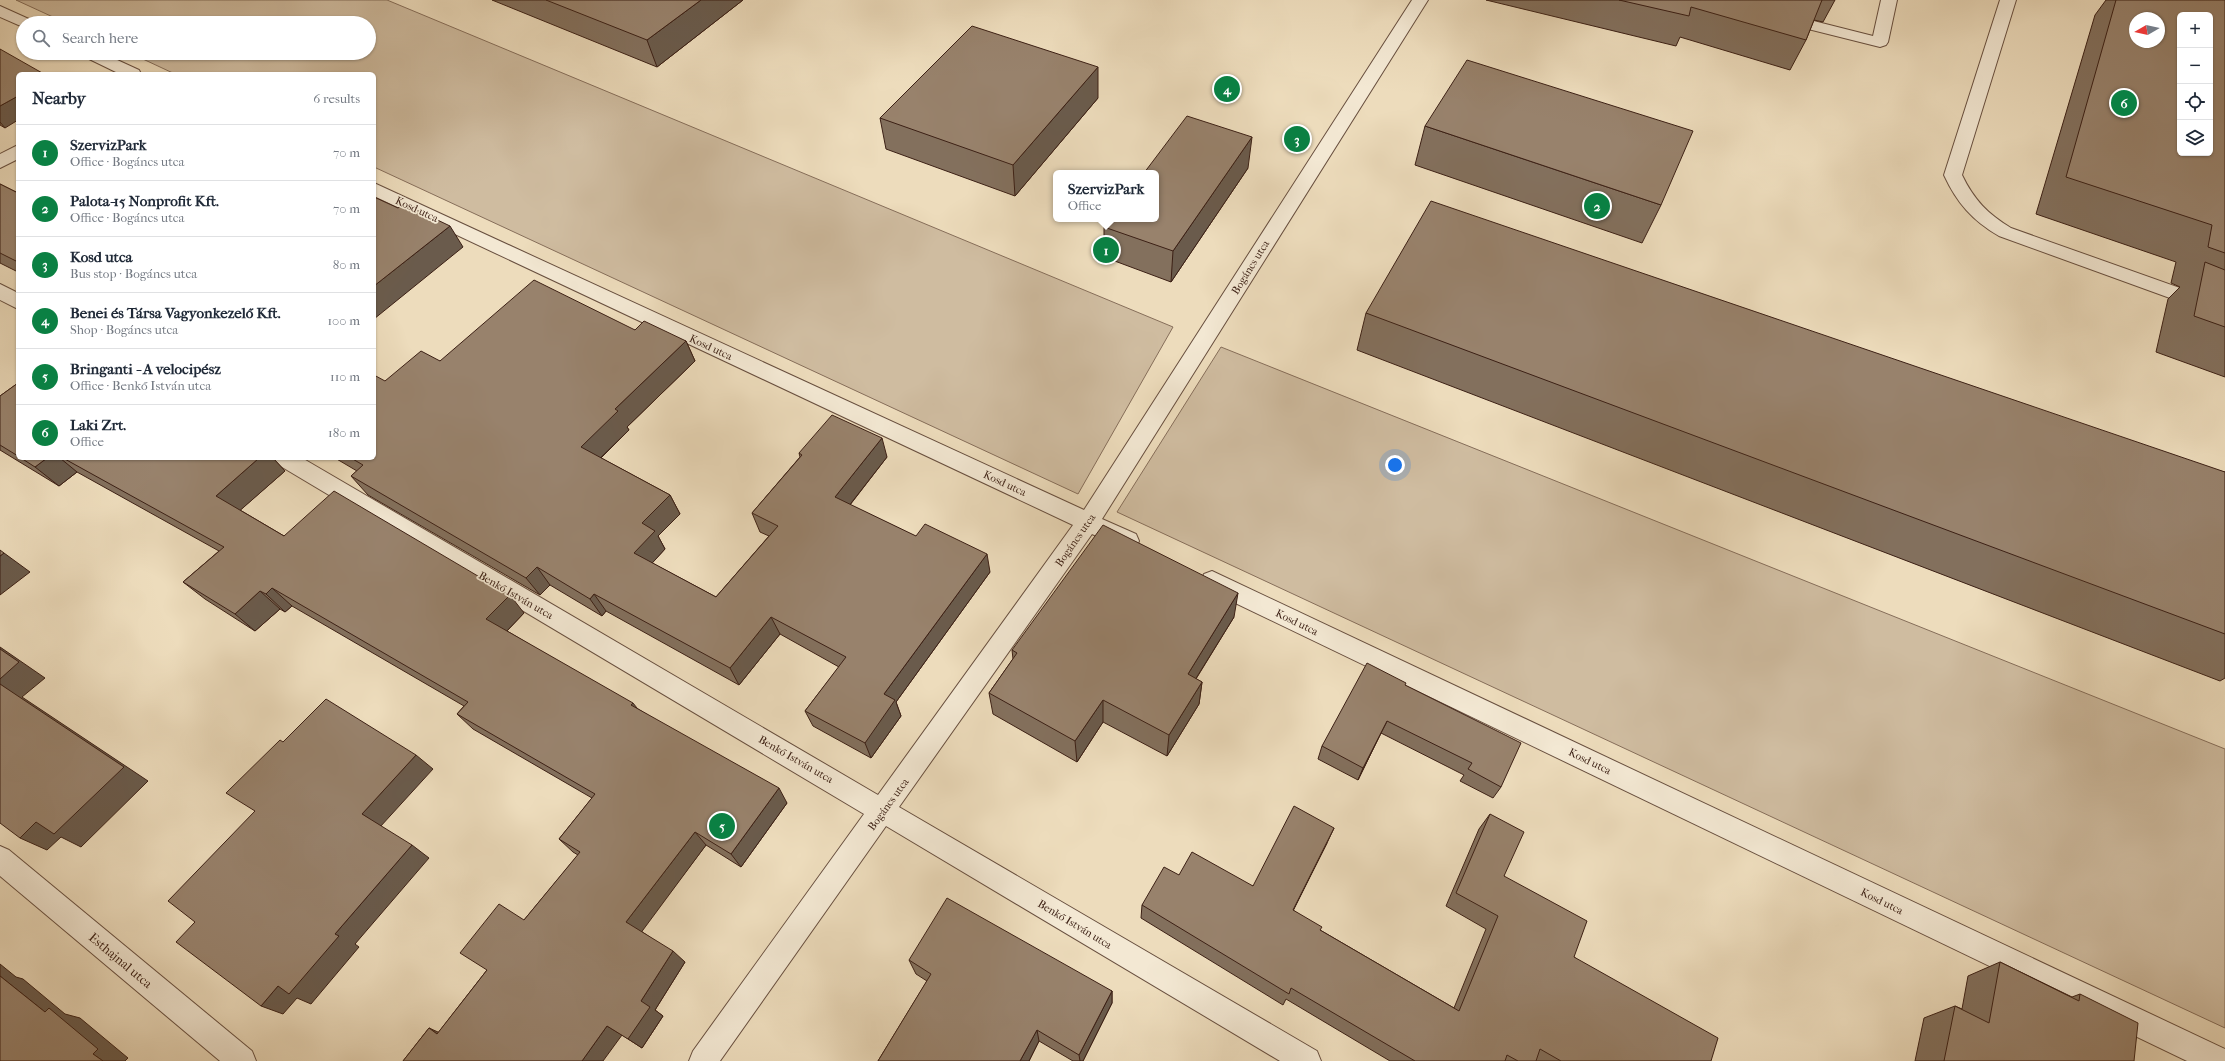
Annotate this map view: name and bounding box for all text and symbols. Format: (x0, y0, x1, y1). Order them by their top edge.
north arrow (2129, 12, 2165, 48)
map controls (2177, 12, 2213, 156)
button: + (2177, 12, 2213, 48)
search box (16, 16, 376, 60)
icon: search (30, 27, 52, 49)
text: Search here (62, 29, 138, 47)
button: − (2177, 48, 2213, 84)
pin: 4 (1214, 74, 1240, 104)
button: locate (2177, 84, 2213, 120)
text: Nearby (32, 88, 86, 108)
pin: 6 (2111, 88, 2137, 118)
text: 6 results (313, 91, 360, 106)
button: layers (2177, 120, 2213, 156)
pin: 3 (1284, 124, 1310, 154)
text: SzervizPark (70, 136, 147, 154)
text: 1 (43, 145, 47, 160)
text: 70 m (333, 145, 360, 160)
text: Office · Bogáncs utca (70, 154, 185, 169)
popup (1053, 170, 1159, 222)
text: SzervizPark (1068, 180, 1144, 198)
pin: 2 (1584, 191, 1610, 221)
text: Palota-15 Nonprofit Kft. (70, 192, 219, 210)
street label: Kosd utca (393, 194, 441, 225)
text: Office (1068, 198, 1102, 213)
text: 2 (42, 201, 48, 216)
text: 70 m (333, 201, 360, 216)
text: Office · Bogáncs utca (70, 210, 185, 225)
pin: 1 (1093, 235, 1119, 265)
street label: Bogáncs utca (1229, 237, 1273, 297)
text: Kosd utca (70, 248, 133, 266)
text: 3 (42, 257, 48, 272)
text: 80 m (333, 257, 360, 272)
text: Bus stop · Bogáncs utca (70, 266, 197, 281)
text: Benei és Társa Vagyonkezelő Kft. (70, 304, 281, 322)
text: 4 (41, 313, 49, 328)
text: 100 m (327, 313, 360, 328)
text: Shop · Bogáncs utca (70, 322, 178, 337)
street label: Kosd utca (687, 332, 735, 363)
text: Bringanti - A velocipész (70, 360, 221, 378)
text: 5 (42, 369, 48, 384)
text: 110 m (330, 369, 360, 384)
text: Office · Benkő István utca (70, 378, 211, 393)
text: Laki Zrt. (70, 416, 126, 434)
text: 6 (41, 425, 49, 440)
text: 180 m (328, 425, 360, 440)
text: Office (70, 434, 104, 449)
your location (1385, 455, 1405, 475)
street label: Kosd utca (981, 468, 1029, 499)
street label: Bogáncs utca (1052, 511, 1099, 569)
street label: Benkő István utca (476, 569, 556, 623)
street label: Kosd utca (1273, 607, 1321, 639)
street label: Benkő István utca (756, 733, 836, 787)
street label: Kosd utca (1566, 746, 1614, 778)
street label: Bogáncs utca (865, 775, 912, 833)
pin: 5 (709, 811, 735, 841)
street label: Kosd utca (1858, 886, 1906, 918)
street label: Benkő István utca (1035, 897, 1115, 952)
street label: Esthajnal utca (86, 930, 156, 992)

